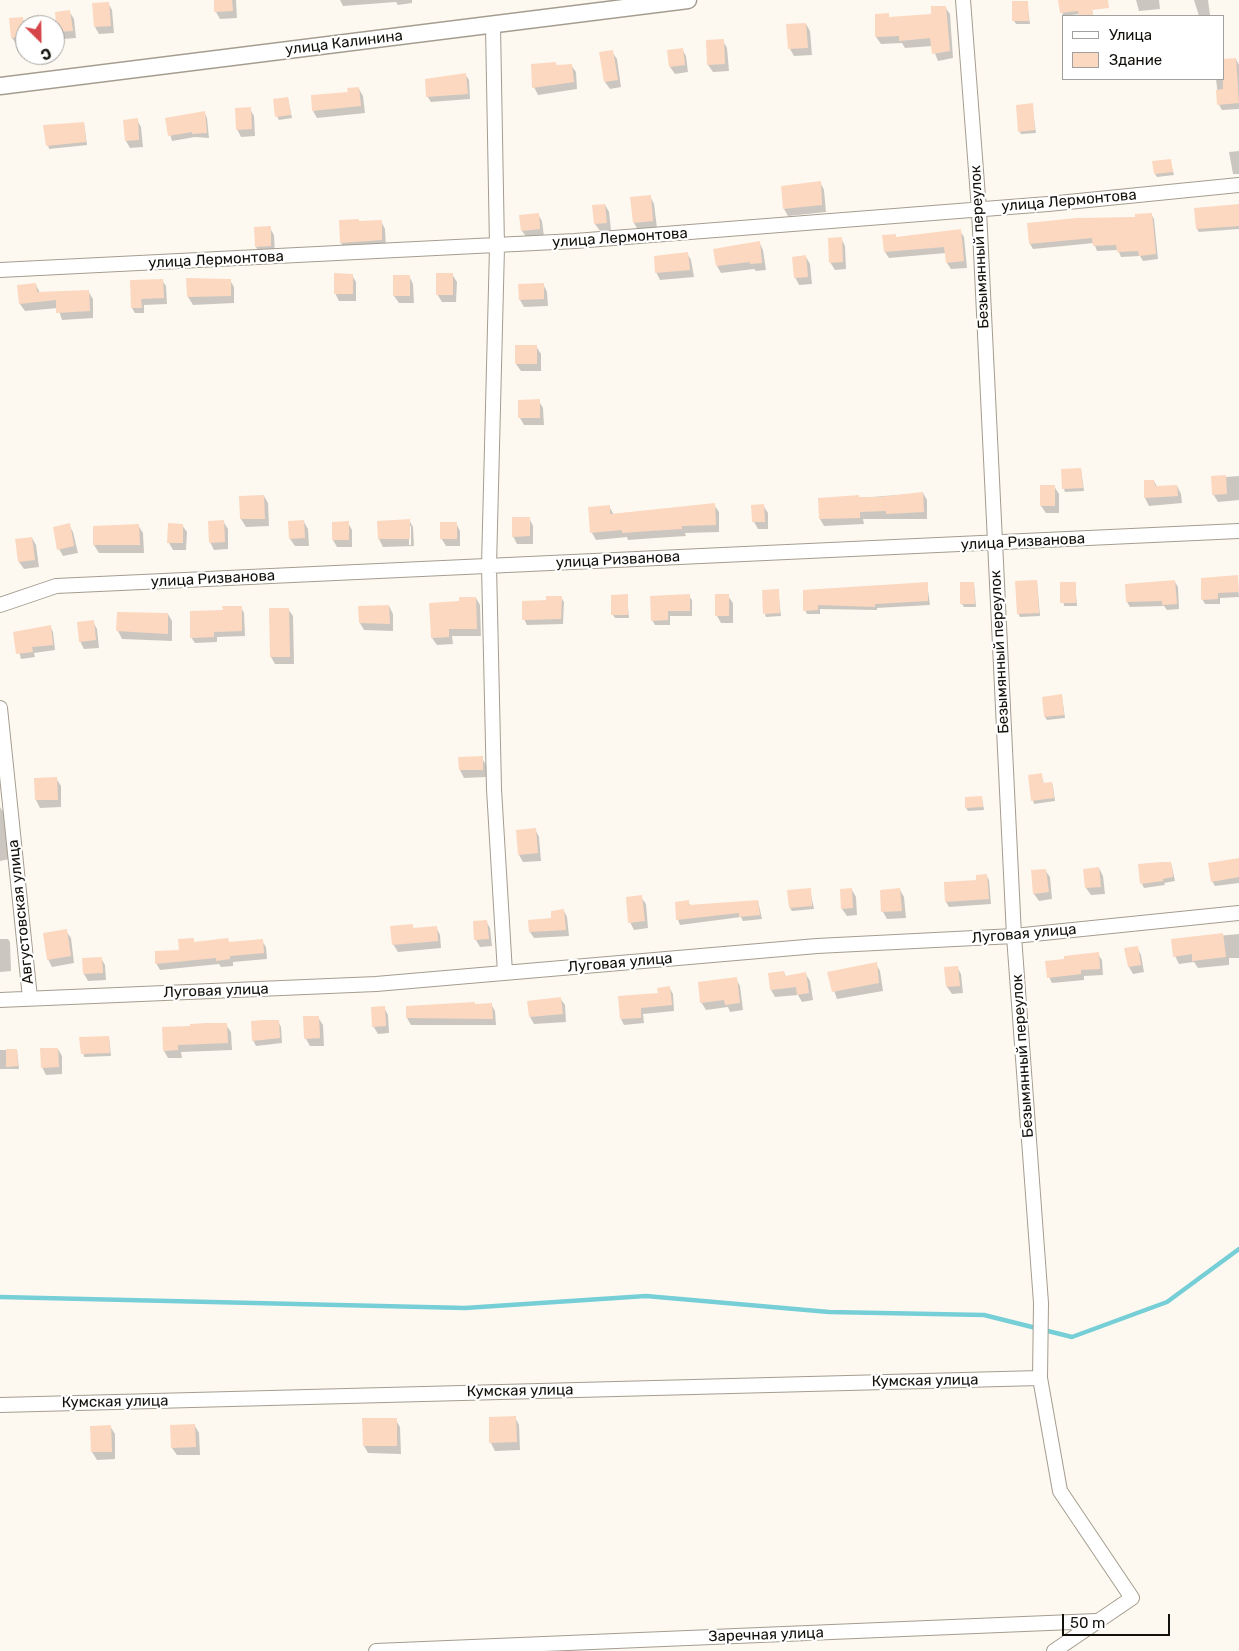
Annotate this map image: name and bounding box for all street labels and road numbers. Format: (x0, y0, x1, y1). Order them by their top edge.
street label: улица Калинина (284, 27, 404, 59)
street label: Безымянный переулок (967, 165, 993, 329)
street label: улица Лермонтова (1001, 186, 1137, 216)
street label: улица Лермонтова (552, 224, 688, 252)
street label: улица Лермонтова (148, 247, 284, 273)
street label: улица Ризванова (960, 530, 1086, 554)
street label: улица Ризванова (555, 548, 681, 572)
street label: улица Ризванова (150, 567, 276, 591)
street label: Безымянный переулок (987, 570, 1013, 734)
street label: Августовская улица (4, 839, 38, 985)
street label: Луговая улица (971, 920, 1077, 948)
street label: Луговая улица (567, 949, 673, 977)
street label: Безымянный переулок (1008, 974, 1038, 1138)
street label: Луговая улица (163, 980, 269, 1002)
street label: Кумская улица (871, 1371, 979, 1391)
street label: Кумская улица (466, 1381, 574, 1401)
street label: Кумская улица (61, 1392, 169, 1412)
street label: Заречная улица (708, 1624, 824, 1646)

